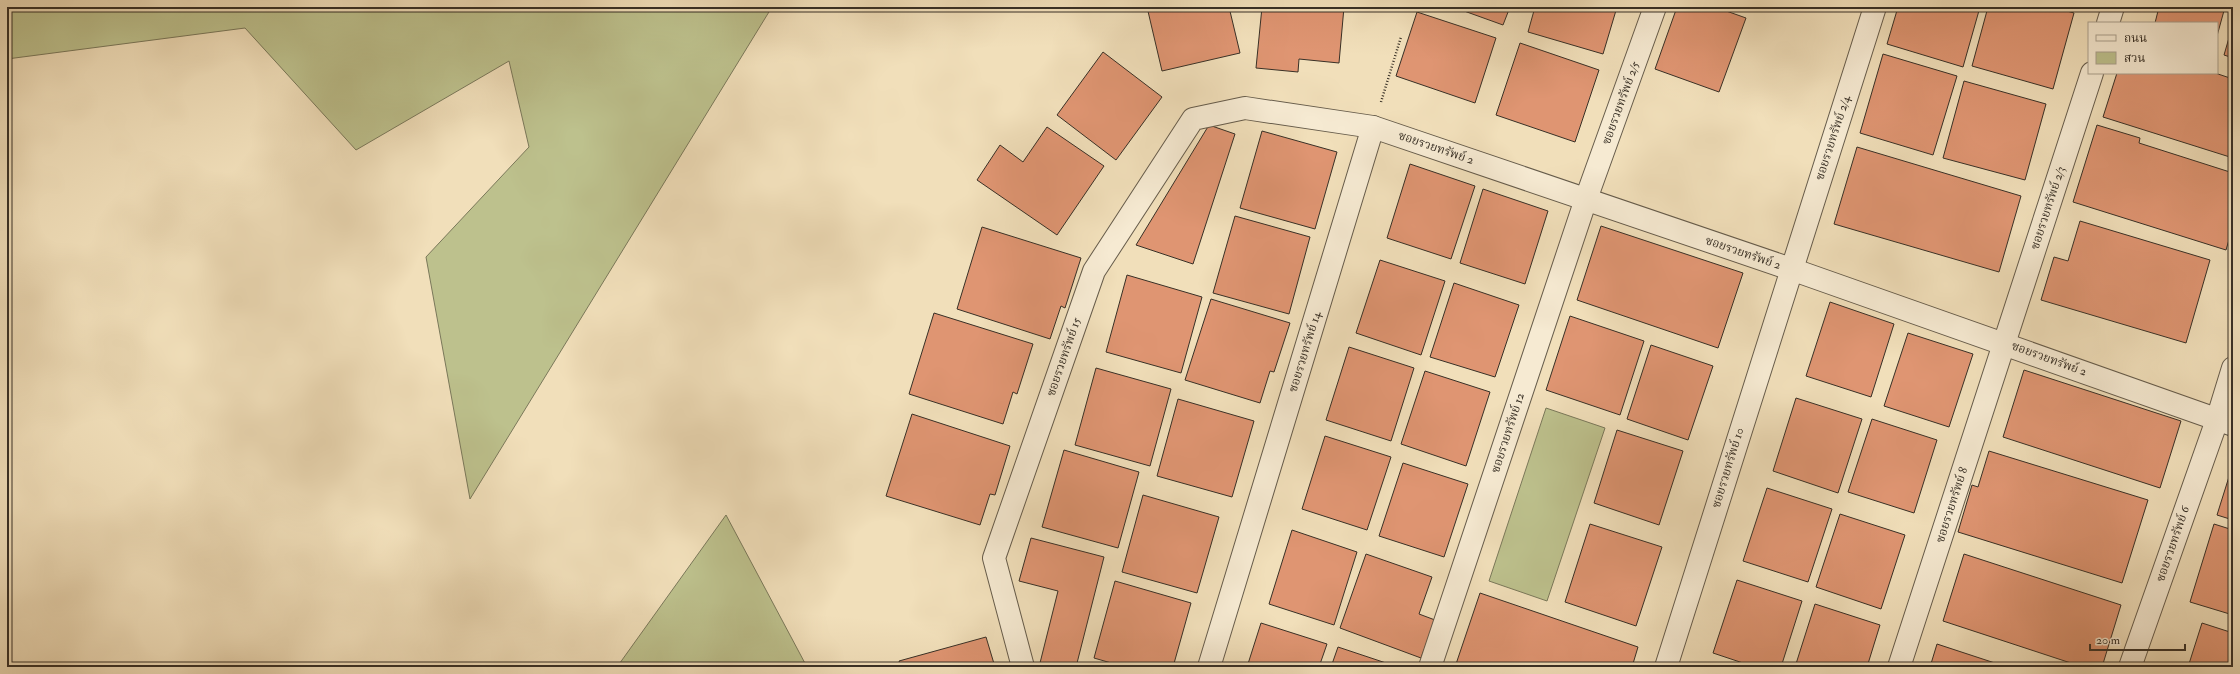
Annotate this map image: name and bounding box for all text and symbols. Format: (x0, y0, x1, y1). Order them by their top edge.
legend (2088, 22, 2218, 74)
text: ถนน (2124, 31, 2147, 46)
text: สวน (2124, 51, 2146, 66)
street label: ซอยรวยทรัพย์ 2/5 (1599, 59, 1643, 147)
street label: ซอยรวยทรัพย์ 2/4 (1812, 93, 1854, 182)
street label: ซอยรวยทรัพย์ 2 (1396, 128, 1476, 168)
street label: ซอยรวยทรัพย์ 2/3 (2027, 164, 2069, 252)
street label: ซอยรวยทรัพย์ 2 (1703, 233, 1783, 273)
street label: ซอยรวยทรัพย์ 14 (1286, 309, 1325, 394)
street label: ซอยรวยทรัพย์ 15 (1043, 315, 1085, 398)
street label: ซอยรวยทรัพย์ 2 (2009, 338, 2089, 380)
street label: ซอยรวยทรัพย์ 12 (1488, 391, 1528, 475)
street label: ซอยรวยทรัพย์ 10 (1709, 426, 1747, 510)
street label: ซอยรวยทรัพย์ 8 (1933, 465, 1971, 545)
street label: ซอยรวยทรัพย์ 6 (2153, 503, 2193, 584)
scale bar (2090, 626, 2185, 652)
text: 20 m (2096, 633, 2121, 648)

